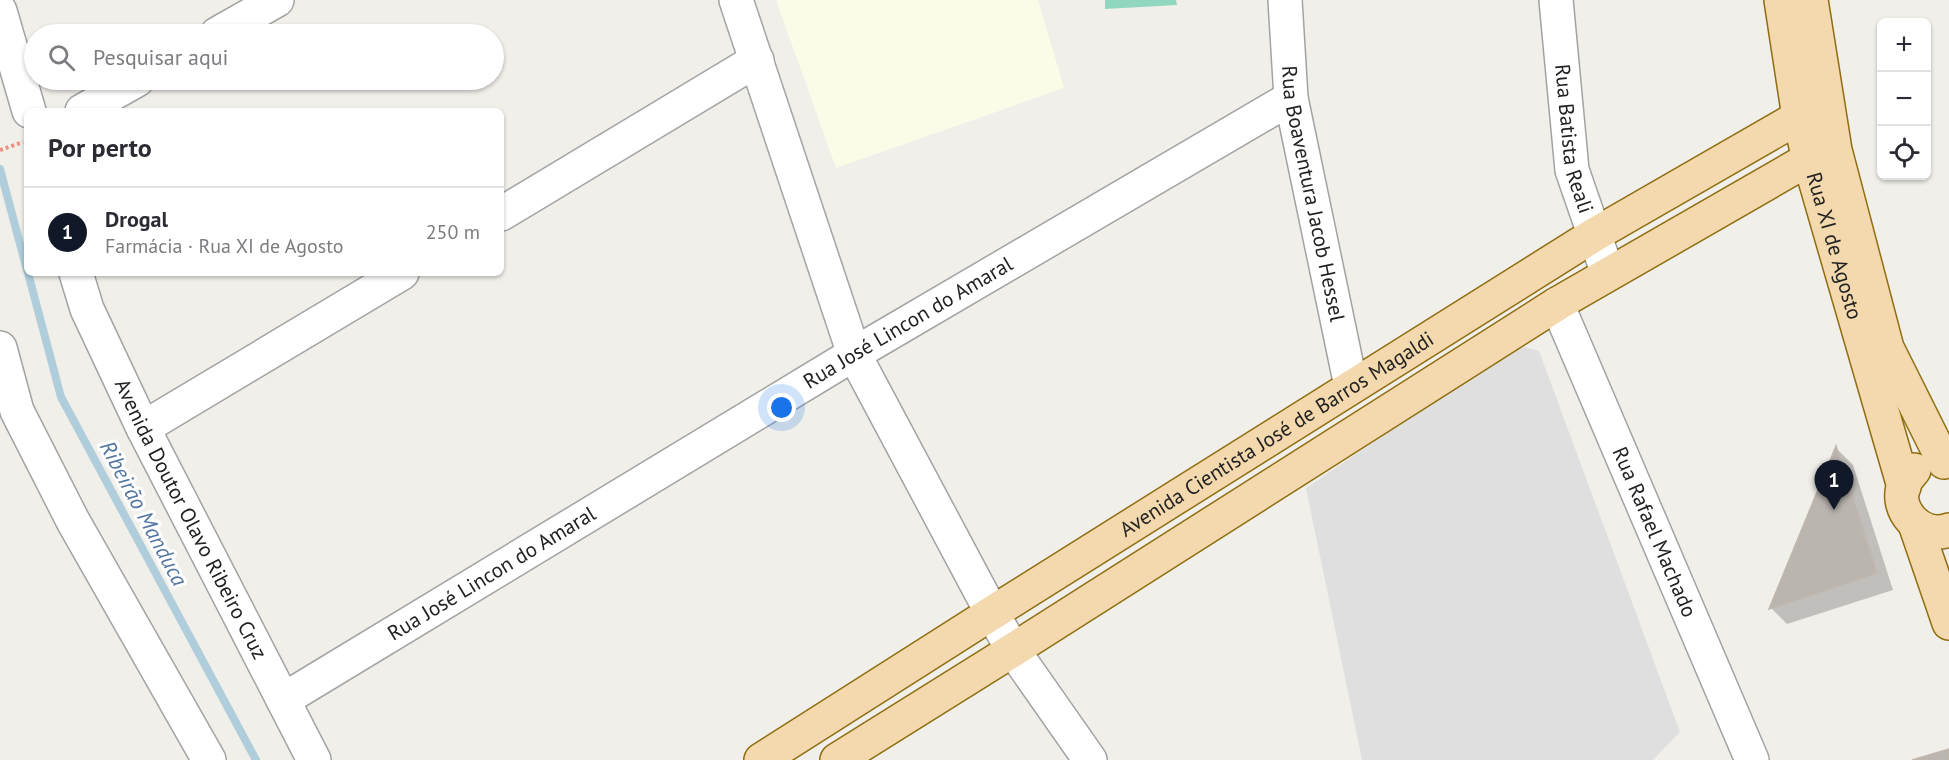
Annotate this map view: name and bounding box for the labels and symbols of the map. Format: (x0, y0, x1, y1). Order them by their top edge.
street label: Rua Batista Reali (1549, 63, 1600, 217)
street label: Rua Boaventura Jacob Hessel (1276, 65, 1351, 324)
street label: Rua XI de Agosto (1801, 169, 1869, 323)
street label: Rua José Lincon do Amaral (798, 250, 1017, 395)
street label: Avenida Cientista José de Barros Magaldi (1114, 325, 1439, 543)
street label: Avenida Doutor Olavo Ribeiro Cruz (109, 374, 274, 664)
your location (767, 393, 796, 422)
water label: Ribeirão Manduca (94, 436, 194, 591)
street label: Rua Rafael Machado (1607, 442, 1703, 621)
pin: 1 (1814, 460, 1854, 510)
street label: Rua José Lincon do Amaral (382, 500, 600, 646)

